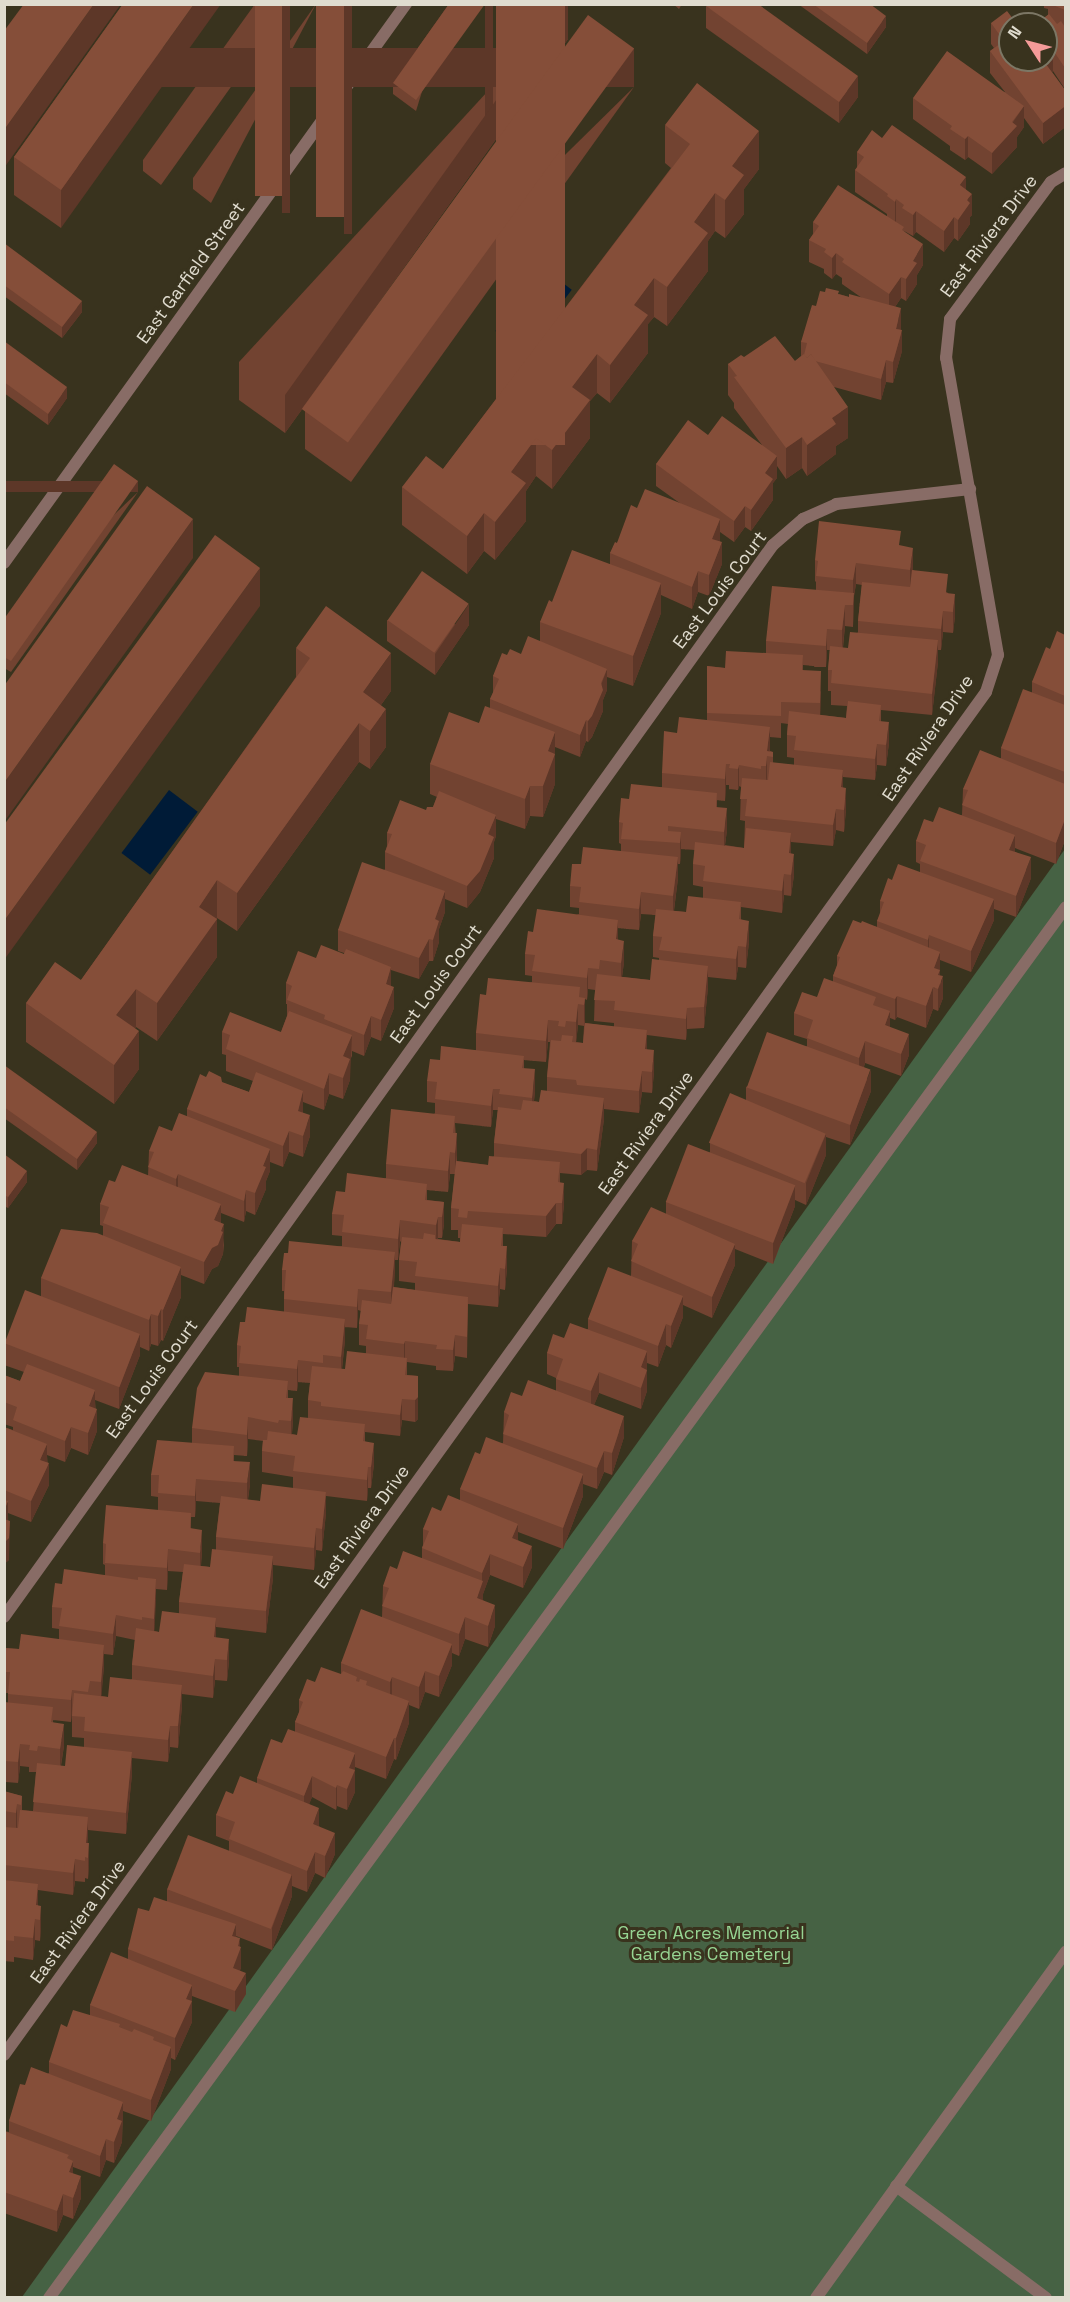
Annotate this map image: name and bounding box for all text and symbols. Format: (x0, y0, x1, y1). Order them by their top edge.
north arrow (998, 12, 1058, 72)
text: N (1003, 22, 1026, 43)
street label: East Riviera Drive (936, 171, 1042, 301)
street label: East Garfield Street (132, 198, 250, 348)
street label: East Louis Court (669, 527, 771, 653)
street label: East Riviera Drive (878, 671, 978, 805)
street label: East Louis Court (386, 920, 486, 1048)
street label: East Riviera Drive (594, 1067, 698, 1199)
street label: East Louis Court (102, 1315, 202, 1443)
street label: East Riviera Drive (310, 1461, 414, 1593)
street label: East Riviera Drive (26, 1856, 130, 1988)
park label: Green Acres Memorial Gardens Cemetery (617, 1923, 805, 1966)

